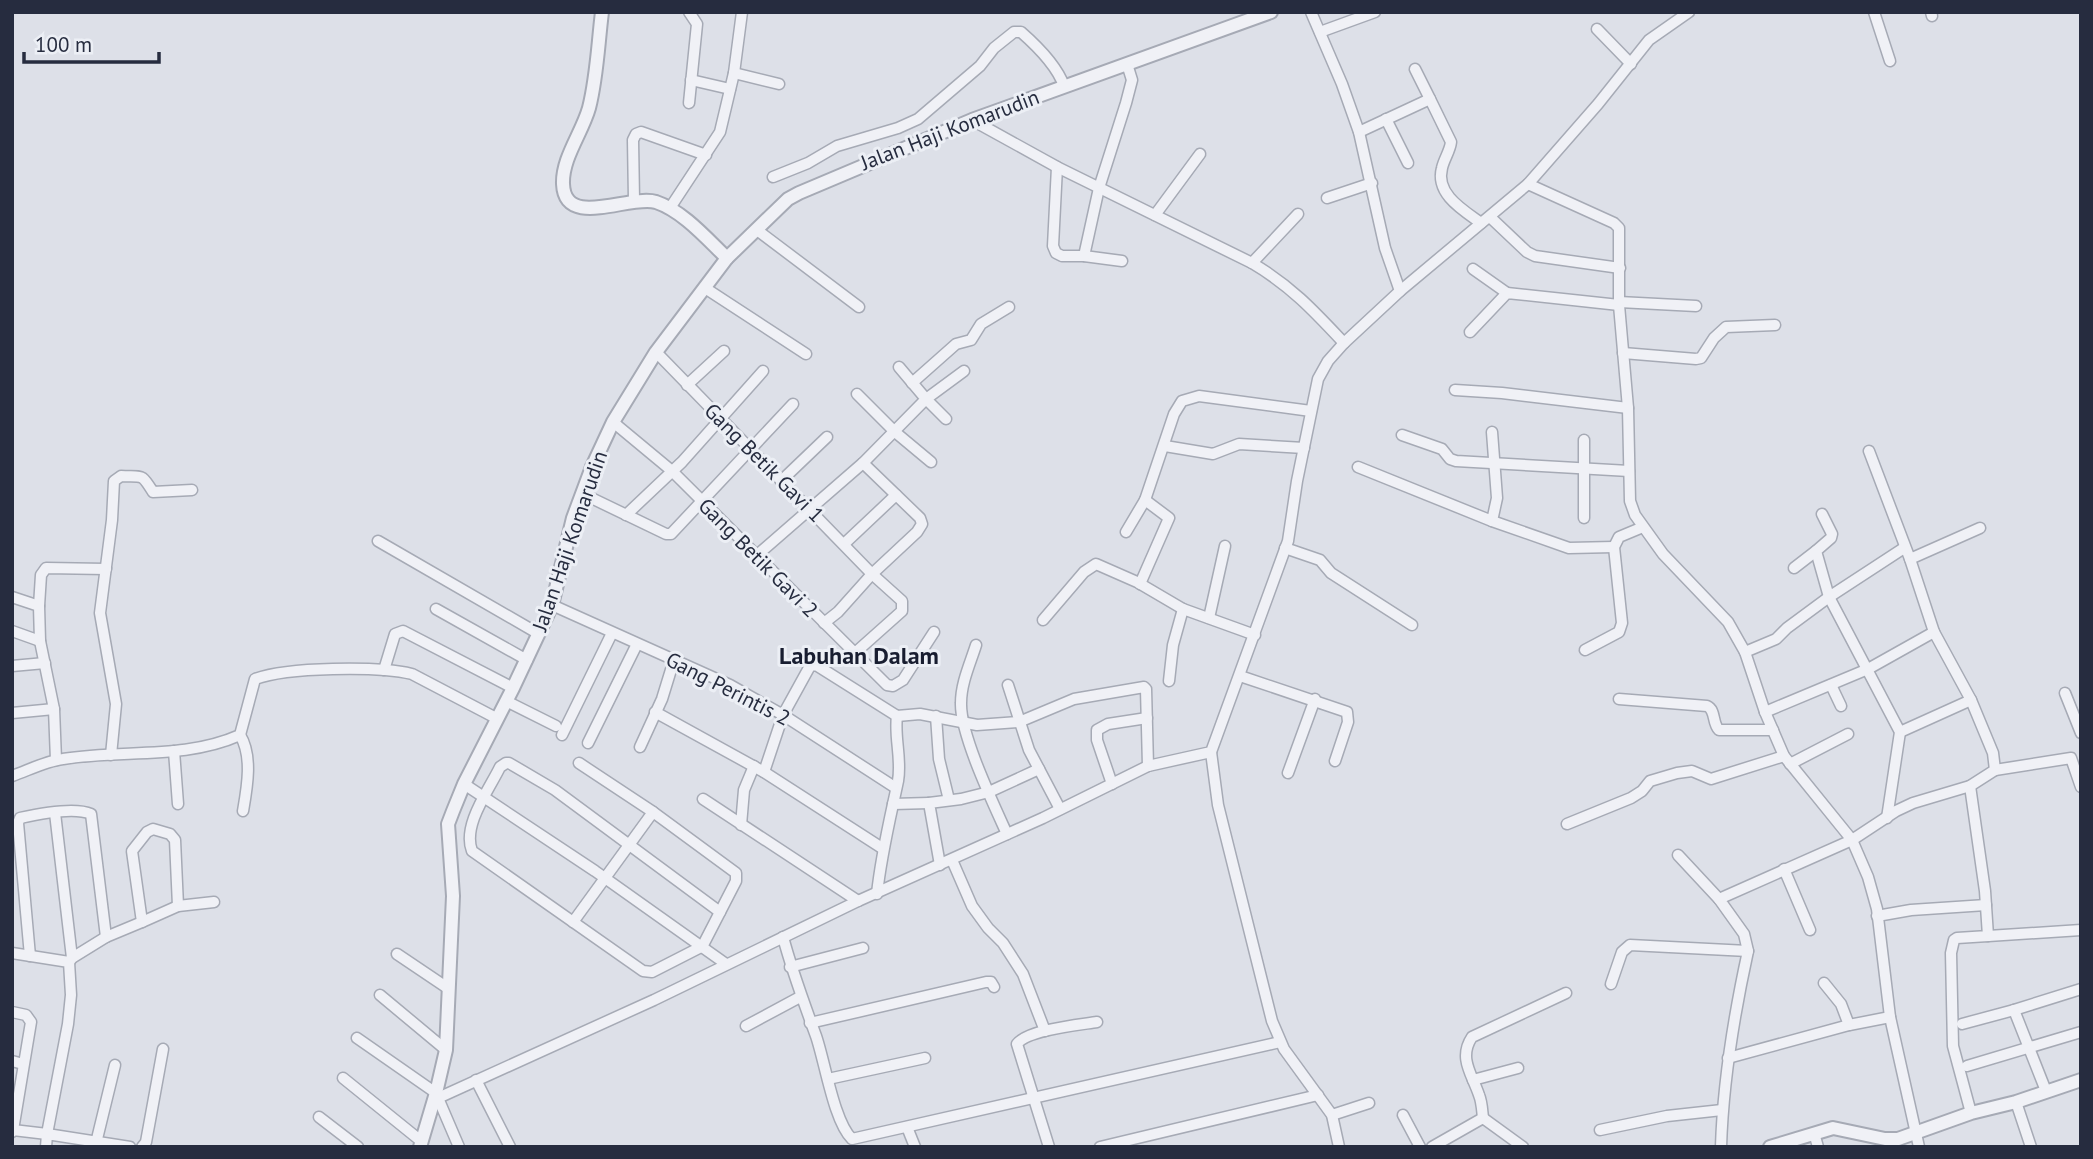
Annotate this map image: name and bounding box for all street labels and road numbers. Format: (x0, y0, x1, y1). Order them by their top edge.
street label: Jalan Haji Komarudin (856, 83, 1043, 176)
street label: Gang Betik Gavi 1 (699, 397, 830, 528)
street label: Jalan Haji Komarudin (526, 447, 613, 635)
street label: Gang Betik Gavi 2 (693, 492, 824, 623)
street label: Gang Perintis 2 (661, 646, 795, 731)

